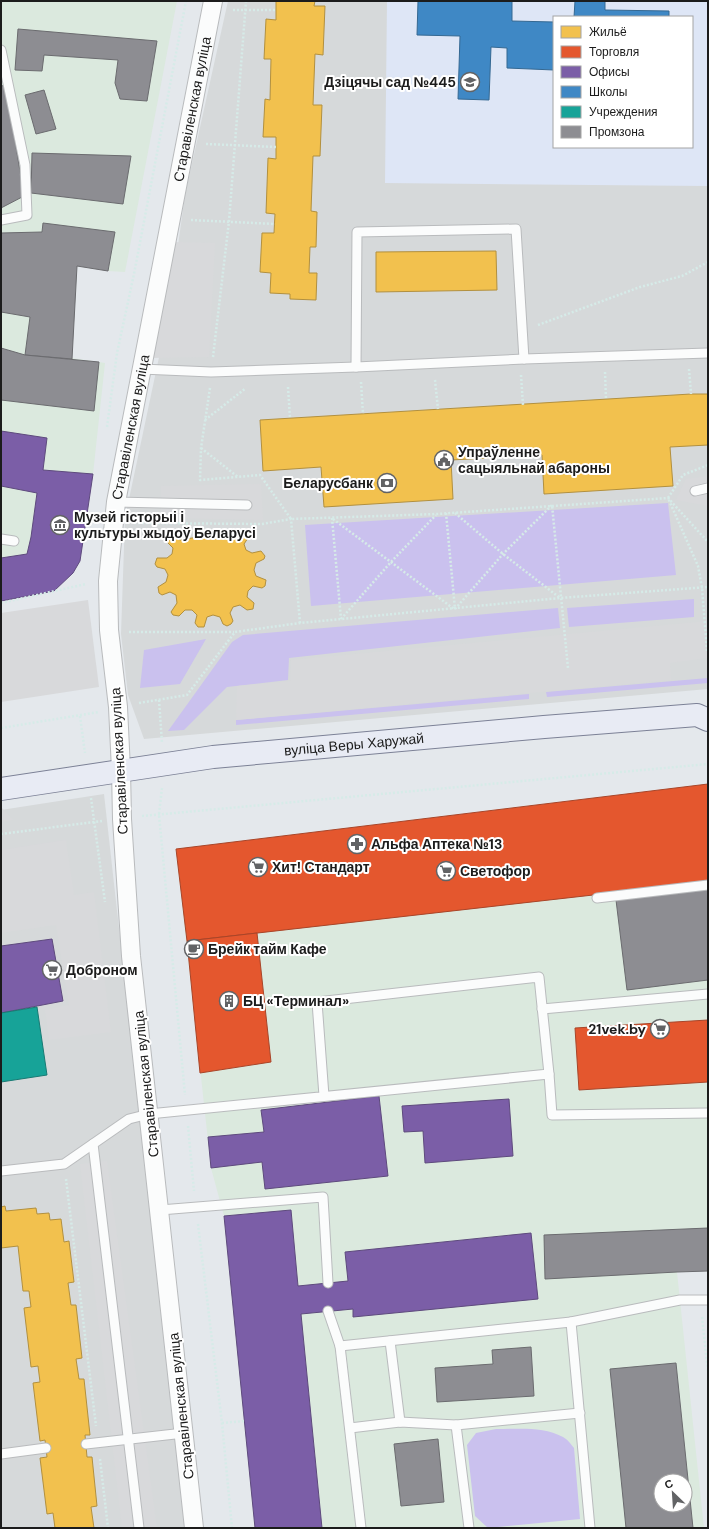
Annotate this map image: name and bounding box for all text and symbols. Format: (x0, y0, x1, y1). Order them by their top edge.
legend (553, 16, 693, 148)
text: Жильё (589, 24, 627, 40)
street label: Старавіленская вуліца (169, 35, 215, 183)
text: Торговля (589, 44, 639, 60)
text: Офисы (589, 64, 630, 80)
school or university icon: Дзіцячы сад №445 (459, 71, 481, 93)
place label: Дзіцячы сад №445 (324, 73, 456, 91)
text: Школы (589, 84, 627, 100)
text: Учреждения (589, 104, 658, 120)
text: Промзона (589, 124, 645, 140)
street label: Старавіленская вуліца (108, 353, 153, 501)
place label: Упраўленне сацыяльнай абароны (458, 443, 610, 477)
public building icon: Упраўленне сацыяльнай абароны (433, 449, 455, 471)
bank icon: Беларусбанк (376, 472, 398, 494)
place label: Беларусбанк (283, 474, 374, 492)
place label: Музей гісторыі і культуры жыдоў Беларусі (74, 508, 256, 542)
museum icon: Музей гісторыі і культуры жыдоў Беларусі (49, 514, 71, 536)
street label: Старавіленская вуліца (106, 687, 132, 835)
street label: вуліца Веры Харужай (283, 729, 425, 760)
pharmacy icon: Альфа Аптека №13 (346, 833, 368, 855)
place label: Альфа Аптека №13 (371, 835, 502, 853)
supermarket icon: Хит! Стандарт (247, 856, 269, 878)
place label: Хит! Стандарт (272, 858, 370, 876)
supermarket icon: Светофор (435, 860, 457, 882)
place label: Светофор (460, 862, 531, 880)
cafe icon: Брейк тайм Кафе (183, 938, 205, 960)
place label: Брейк тайм Кафе (208, 940, 327, 958)
supermarket icon: Доброном (41, 959, 63, 981)
place label: Доброном (66, 961, 138, 979)
building icon: БЦ «Терминал» (218, 990, 240, 1012)
place label: БЦ «Терминал» (243, 992, 349, 1010)
street label: Старавіленская вуліца (129, 1010, 163, 1158)
supermarket icon: 21vek.by (649, 1018, 671, 1040)
place label: 21vek.by (588, 1020, 647, 1038)
street label: Старавіленская вуліца (164, 1332, 198, 1480)
north arrow (653, 1473, 693, 1513)
text: С (662, 1476, 675, 1492)

